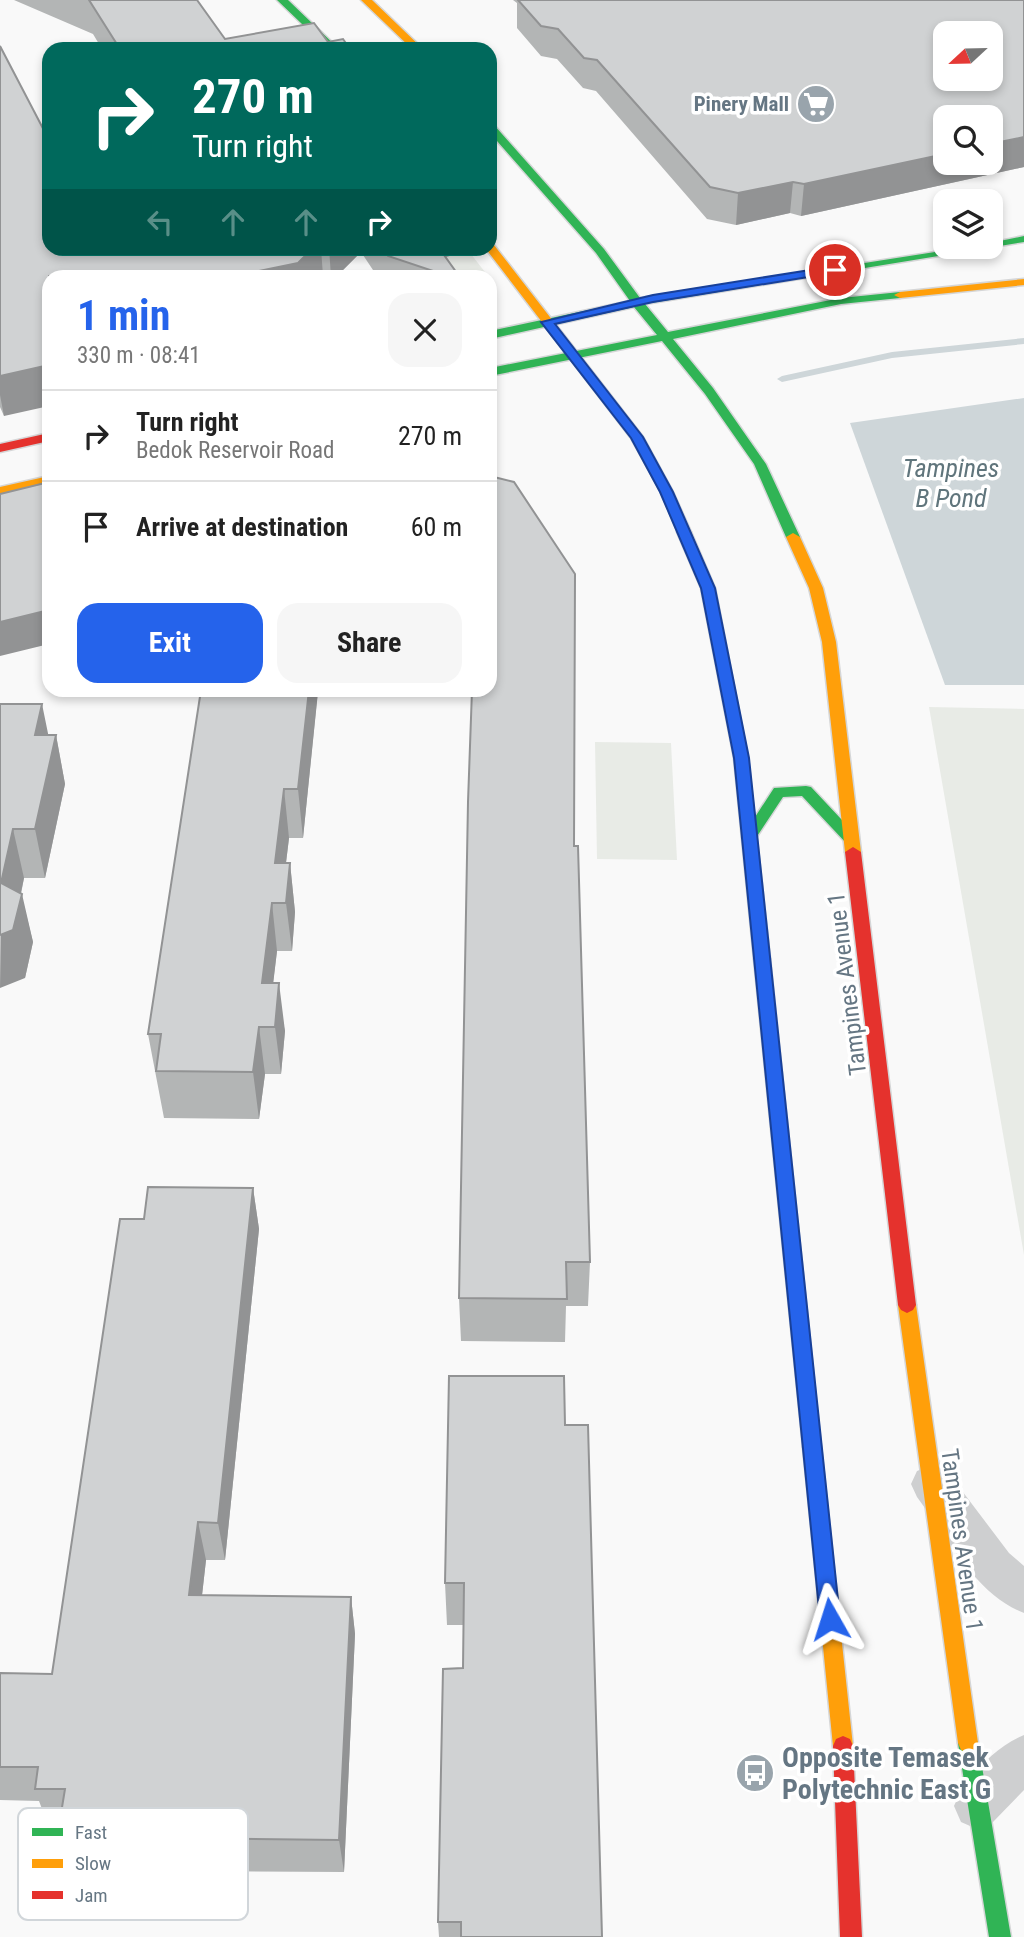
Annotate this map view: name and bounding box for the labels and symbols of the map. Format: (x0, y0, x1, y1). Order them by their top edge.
north arrow (933, 21, 1003, 91)
supermarket icon: Pinery Mall (795, 83, 837, 125)
place label: Pinery Mall (694, 92, 789, 116)
pin (805, 240, 865, 300)
water label: Tampines B Pond (903, 453, 999, 513)
street label: Tampines Avenue 1 (822, 891, 872, 1077)
street label: Tampines Avenue 1 (935, 1447, 989, 1633)
position arrow (793, 1582, 867, 1656)
place label: Opposite Temasek Polytechnic East G (782, 1741, 991, 1806)
bus stop icon: Opposite Temasek Polytechnic East G (734, 1752, 776, 1794)
legend (18, 1808, 248, 1920)
text: Fast (75, 1821, 107, 1844)
text: Slow (75, 1852, 111, 1875)
text: Jam (75, 1884, 108, 1907)

